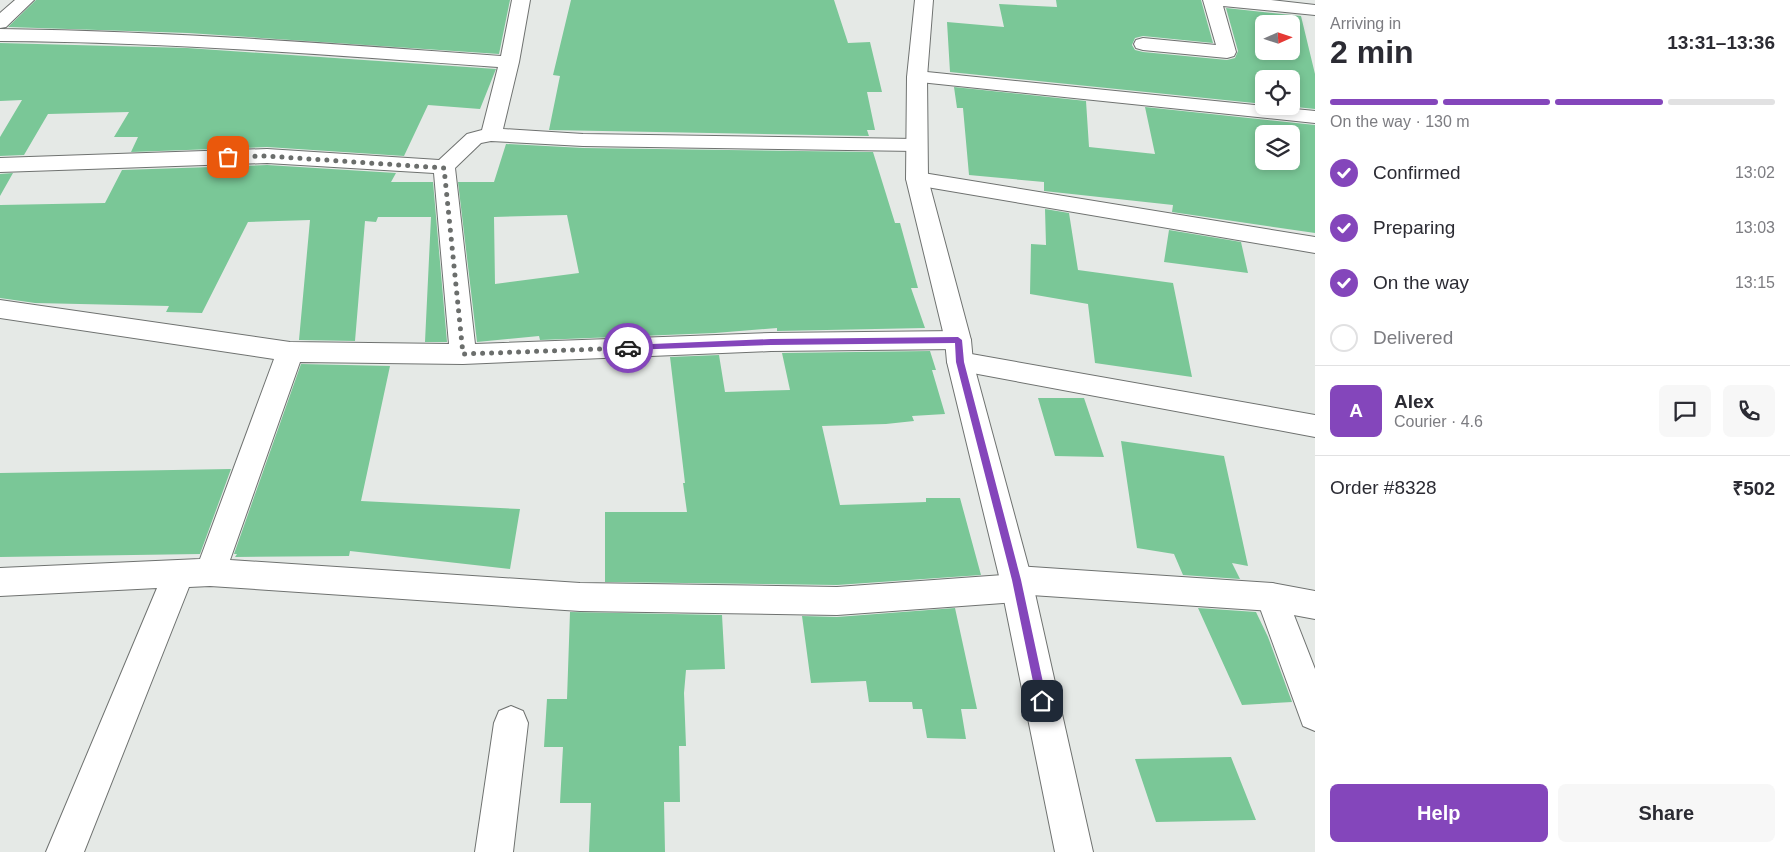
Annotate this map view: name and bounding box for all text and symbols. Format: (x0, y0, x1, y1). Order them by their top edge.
north arrow (1255, 15, 1300, 60)
map controls (1255, 15, 1300, 170)
text: Arriving in (1330, 15, 1401, 32)
text: 13:31–13:36 (1667, 32, 1775, 53)
text: 2 min (1330, 34, 1414, 70)
button: locate (1255, 70, 1300, 115)
text: On the way · 130 m (1330, 113, 1470, 130)
button: layers (1255, 125, 1300, 170)
pin (207, 136, 249, 178)
icon: bag (214, 143, 242, 171)
icon: check (1330, 159, 1358, 187)
text: Confirmed (1373, 162, 1461, 183)
text: 13:02 (1735, 164, 1775, 181)
icon: check (1330, 214, 1358, 242)
text: Preparing (1373, 217, 1455, 238)
text: 13:03 (1735, 219, 1775, 236)
icon: check (1330, 269, 1358, 297)
text: On the way (1373, 272, 1469, 293)
text: 13:15 (1735, 274, 1775, 291)
courier (603, 323, 653, 373)
text: Delivered (1373, 327, 1453, 348)
icon: car (614, 334, 642, 362)
button: chat (1659, 385, 1711, 437)
button: phone (1723, 385, 1775, 437)
text: Alex (1394, 391, 1434, 412)
text: A (1349, 400, 1363, 421)
text: Courier · 4.6 (1394, 413, 1483, 430)
text: Order #8328 (1330, 477, 1437, 498)
text: ₹502 (1732, 478, 1775, 499)
pin (1021, 680, 1063, 722)
icon: home (1028, 687, 1056, 715)
button: Help (1330, 784, 1548, 842)
button: Share (1558, 784, 1775, 842)

